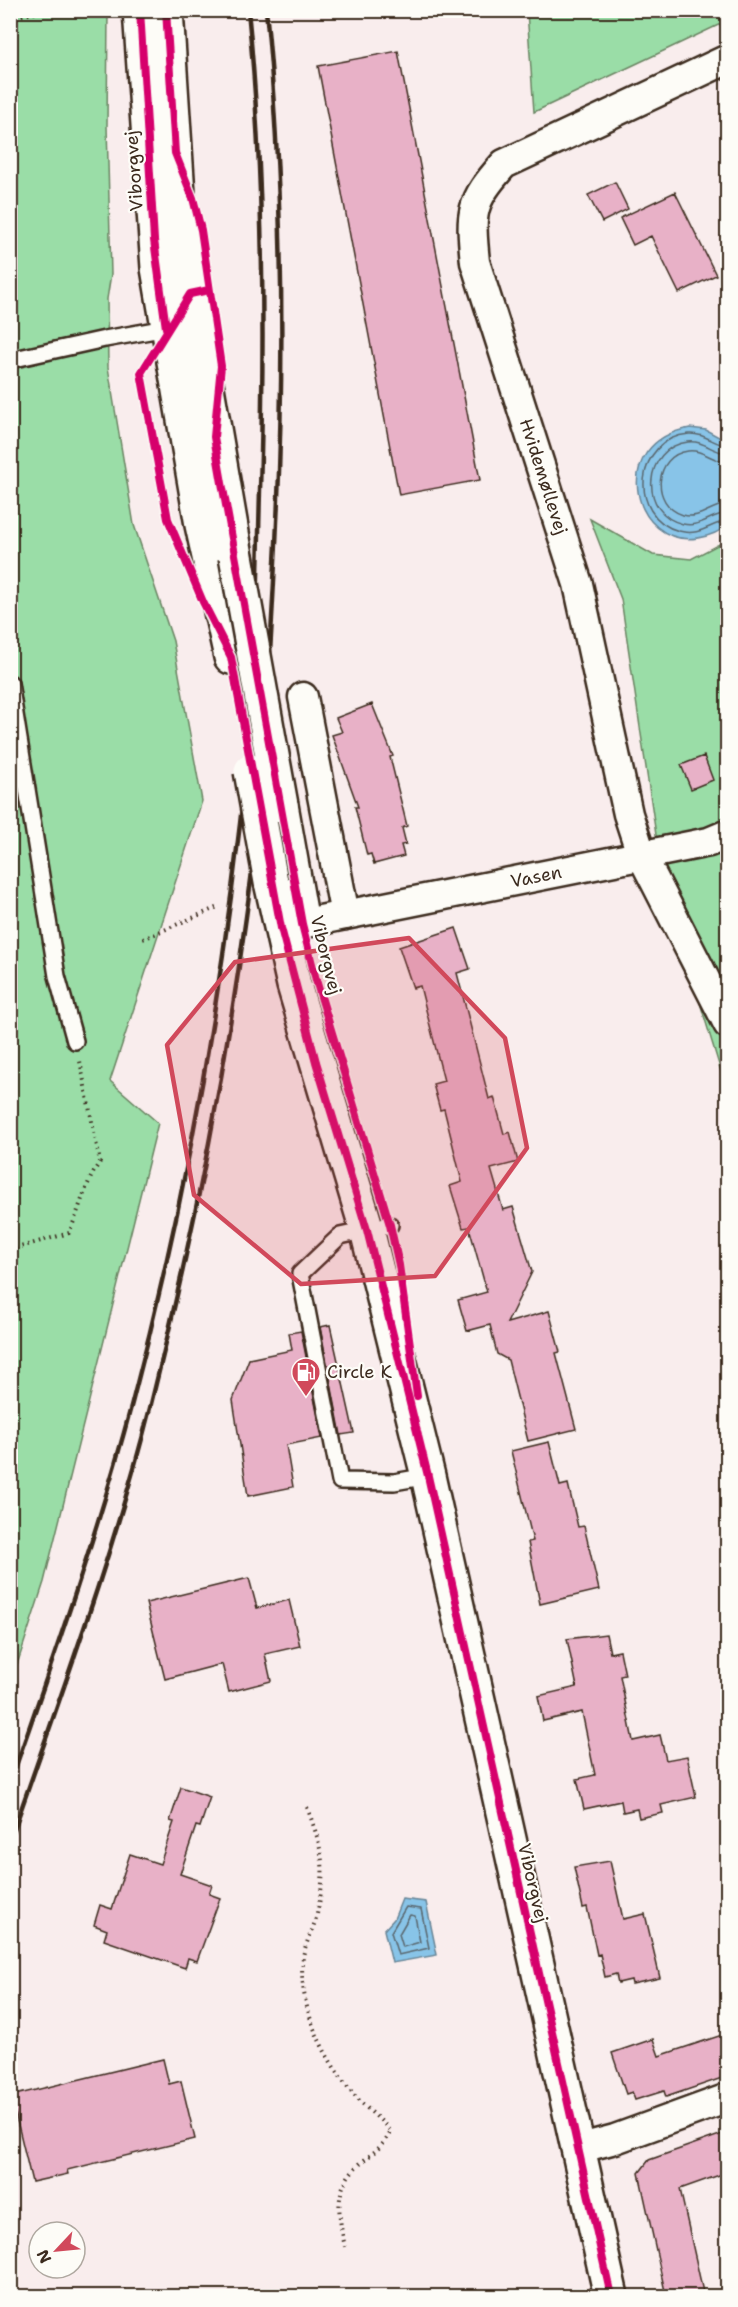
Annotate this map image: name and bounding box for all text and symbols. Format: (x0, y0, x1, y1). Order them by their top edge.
street label: Viborgvej (119, 130, 149, 212)
street label: Hvidemøllevej (514, 415, 573, 538)
street label: Vasen (509, 860, 564, 893)
street label: Viborgvej (305, 913, 347, 997)
fuel station icon: Circle K (290, 1356, 322, 1398)
place label: Circle K (327, 1360, 393, 1384)
street label: Viborgvej (512, 1841, 554, 1925)
north arrow (27, 2220, 87, 2280)
text: N (32, 2246, 56, 2267)

